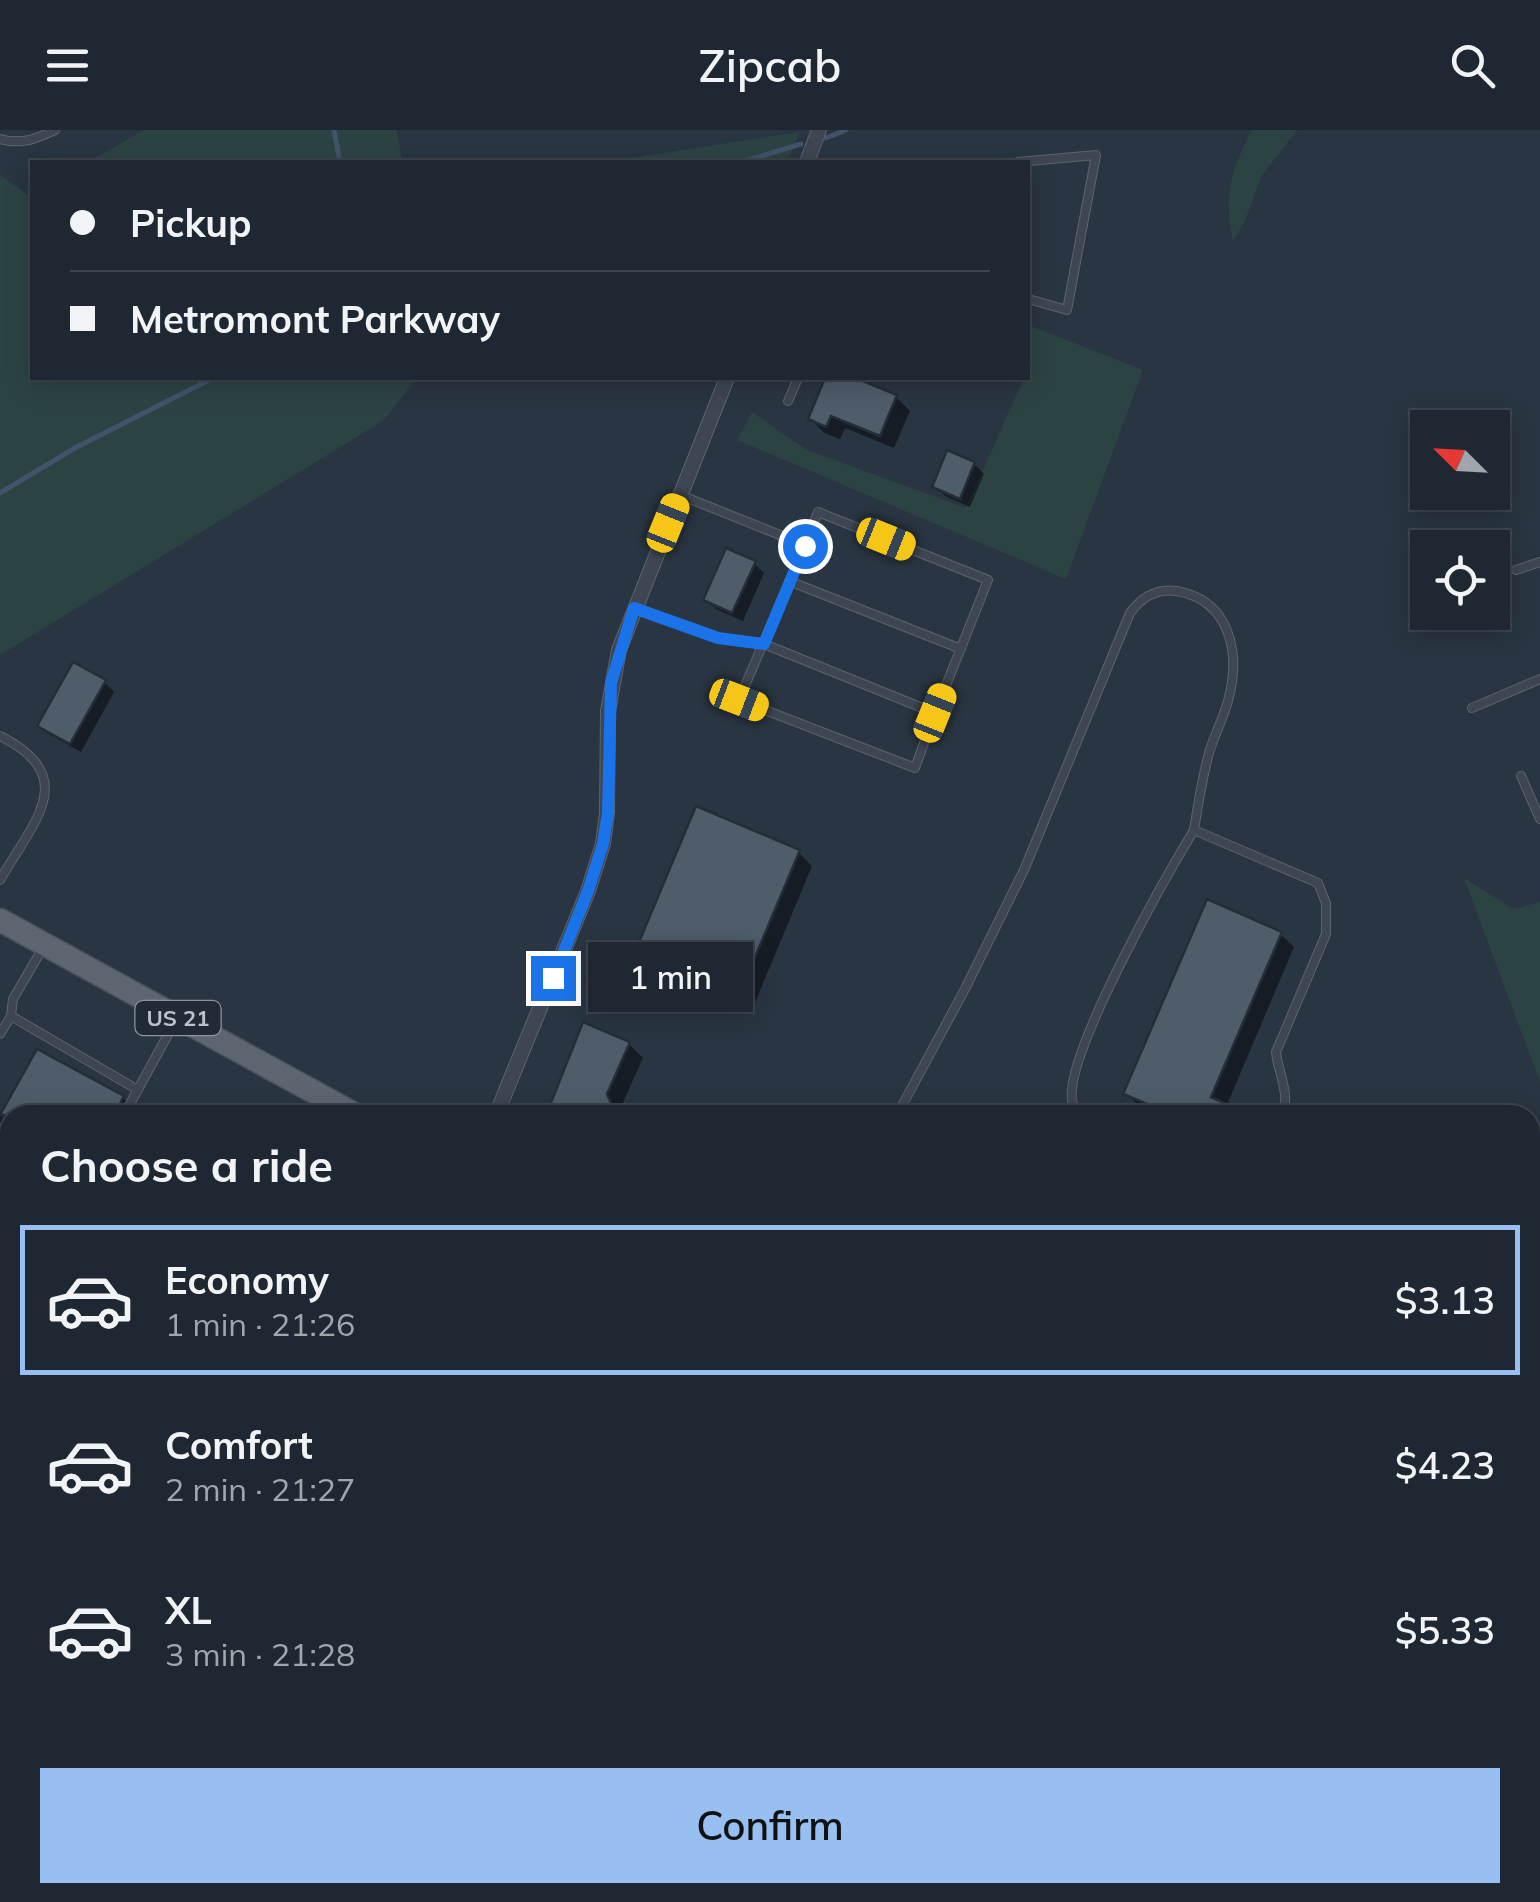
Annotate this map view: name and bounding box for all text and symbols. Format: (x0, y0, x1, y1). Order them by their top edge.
text: Zipcab (699, 37, 841, 93)
icon: menu (40, 38, 95, 93)
icon: search (1445, 38, 1500, 93)
text: Pickup (130, 199, 252, 247)
text: Metromont Parkway (130, 295, 500, 343)
north arrow (1410, 410, 1510, 510)
map controls (1410, 410, 1510, 630)
car (643, 490, 693, 556)
car (853, 514, 919, 564)
route start (783, 524, 828, 569)
button: locate (1410, 530, 1510, 630)
car (706, 675, 772, 725)
car (910, 680, 960, 746)
callout: 1 min (588, 943, 753, 1013)
route end (531, 956, 576, 1001)
text: 1 min (629, 957, 712, 997)
road number: US 21 (136, 1001, 220, 1035)
text: Choose a ride (40, 1137, 333, 1193)
icon: car (45, 1255, 135, 1345)
text: Economy (165, 1256, 329, 1304)
text: $3.13 (1395, 1276, 1495, 1324)
text: 1 min · 21:26 (165, 1304, 355, 1344)
icon: car (45, 1420, 135, 1510)
text: Comfort (165, 1421, 313, 1469)
text: $4.23 (1395, 1441, 1495, 1489)
text: 2 min · 21:27 (165, 1469, 355, 1509)
icon: car (45, 1585, 135, 1675)
text: XL (165, 1586, 212, 1634)
text: $5.33 (1395, 1606, 1495, 1654)
text: 3 min · 21:28 (165, 1634, 355, 1674)
button: Confirm (40, 1768, 1500, 1883)

